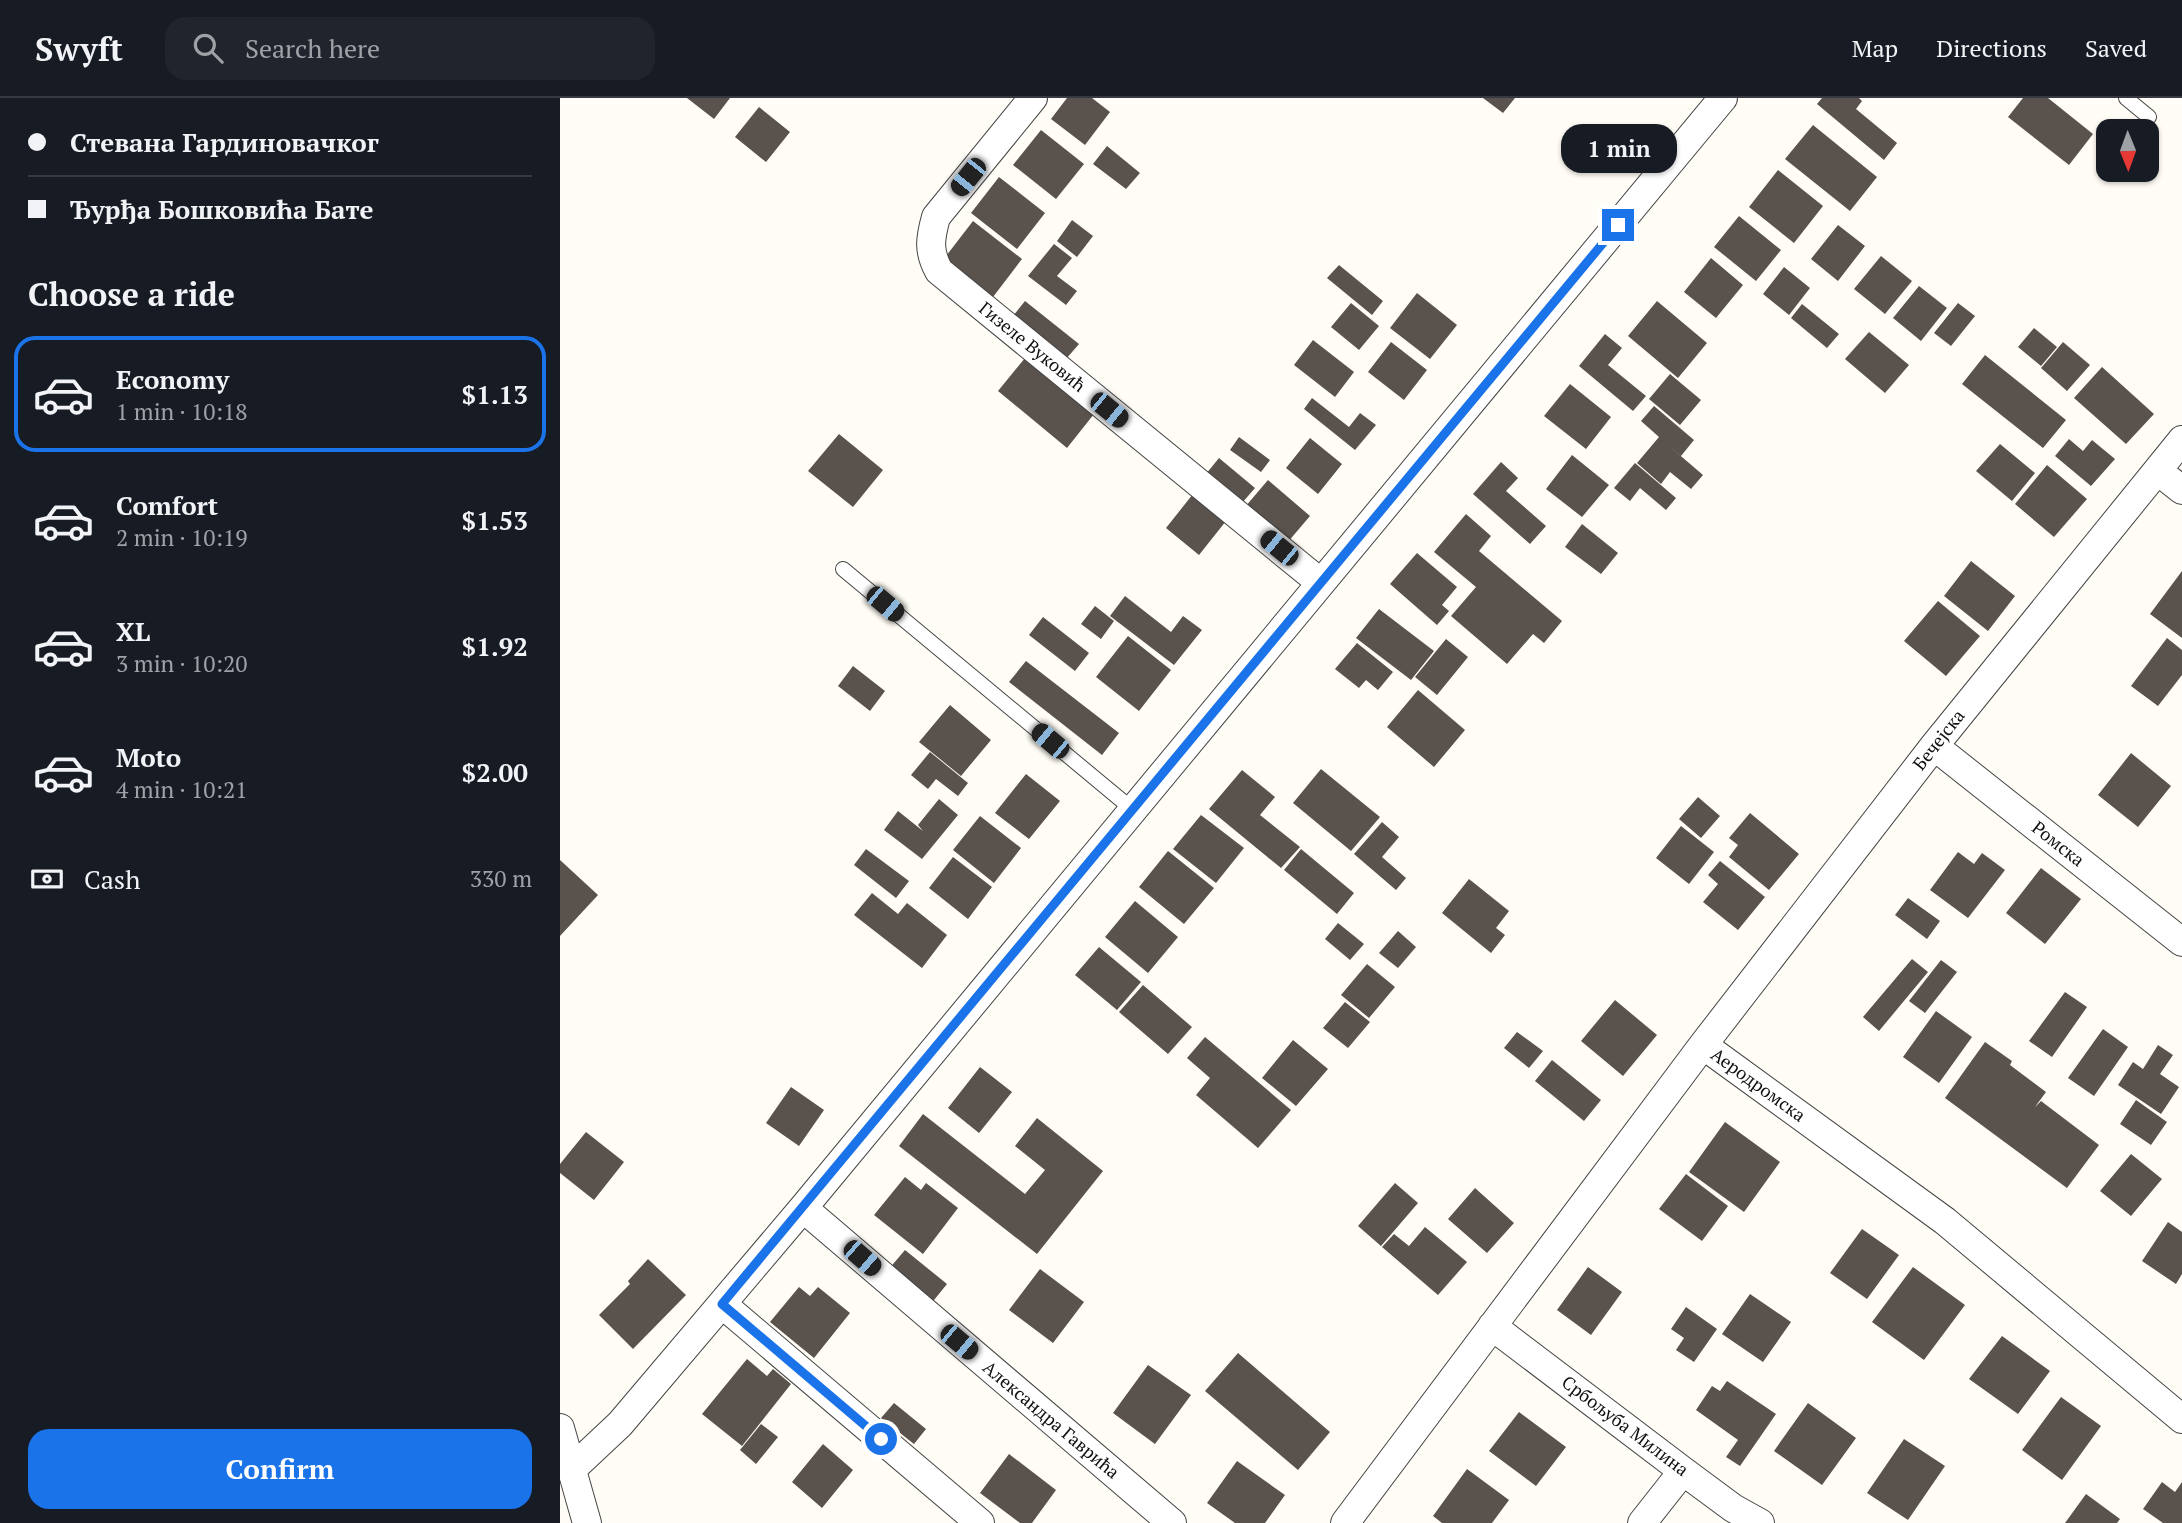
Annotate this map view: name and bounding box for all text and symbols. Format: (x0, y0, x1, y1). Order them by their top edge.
search box (165, 17, 655, 80)
text: Swyft (35, 27, 123, 70)
icon: search (189, 29, 227, 67)
text: Search here (245, 31, 380, 65)
text: Map (1852, 32, 1898, 64)
text: Directions (1936, 32, 2047, 64)
text: Saved (2085, 32, 2147, 64)
north arrow (2096, 119, 2160, 182)
map controls (2096, 119, 2159, 182)
callout: 1 min (1560, 123, 1676, 172)
text: Стевана Гардиновачког (70, 125, 379, 159)
text: 1 min (1588, 133, 1650, 164)
car (947, 154, 990, 200)
text: Ђурђа Бошковића Бате (70, 192, 373, 226)
route end (1602, 209, 1634, 241)
text: Choose a ride (28, 273, 235, 315)
street label: Гизеле Вуковић (974, 296, 1091, 397)
text: Economy (116, 362, 229, 396)
icon: car (32, 363, 95, 426)
text: $1.13 (462, 377, 528, 411)
car (1087, 389, 1132, 431)
text: 1 min · 10:18 (116, 396, 248, 427)
text: Comfort (116, 488, 218, 522)
icon: car (32, 489, 95, 552)
text: $1.53 (462, 503, 528, 537)
text: 2 min · 10:19 (116, 522, 248, 553)
car (1257, 527, 1302, 569)
car (863, 582, 908, 626)
text: XL (116, 614, 150, 648)
icon: car (32, 615, 95, 678)
text: $1.92 (462, 629, 528, 663)
text: 3 min · 10:20 (116, 648, 248, 679)
street label: Бечејска (1907, 704, 1970, 775)
car (1028, 719, 1073, 763)
text: Moto (116, 740, 181, 774)
icon: car (32, 741, 95, 804)
text: $2.00 (462, 755, 528, 789)
text: 4 min · 10:21 (116, 774, 248, 805)
street label: Ромска (2027, 815, 2090, 871)
icon: cash (28, 860, 66, 898)
text: Cash (84, 862, 140, 896)
text: 330 m (470, 863, 532, 894)
street label: Аеродромска (1707, 1042, 1811, 1127)
car (840, 1236, 885, 1280)
car (937, 1320, 982, 1364)
street label: Александра Гаврића (978, 1355, 1125, 1483)
street label: Србољуба Милина (1557, 1370, 1694, 1481)
route start (865, 1423, 897, 1455)
button: Confirm (28, 1429, 532, 1509)

